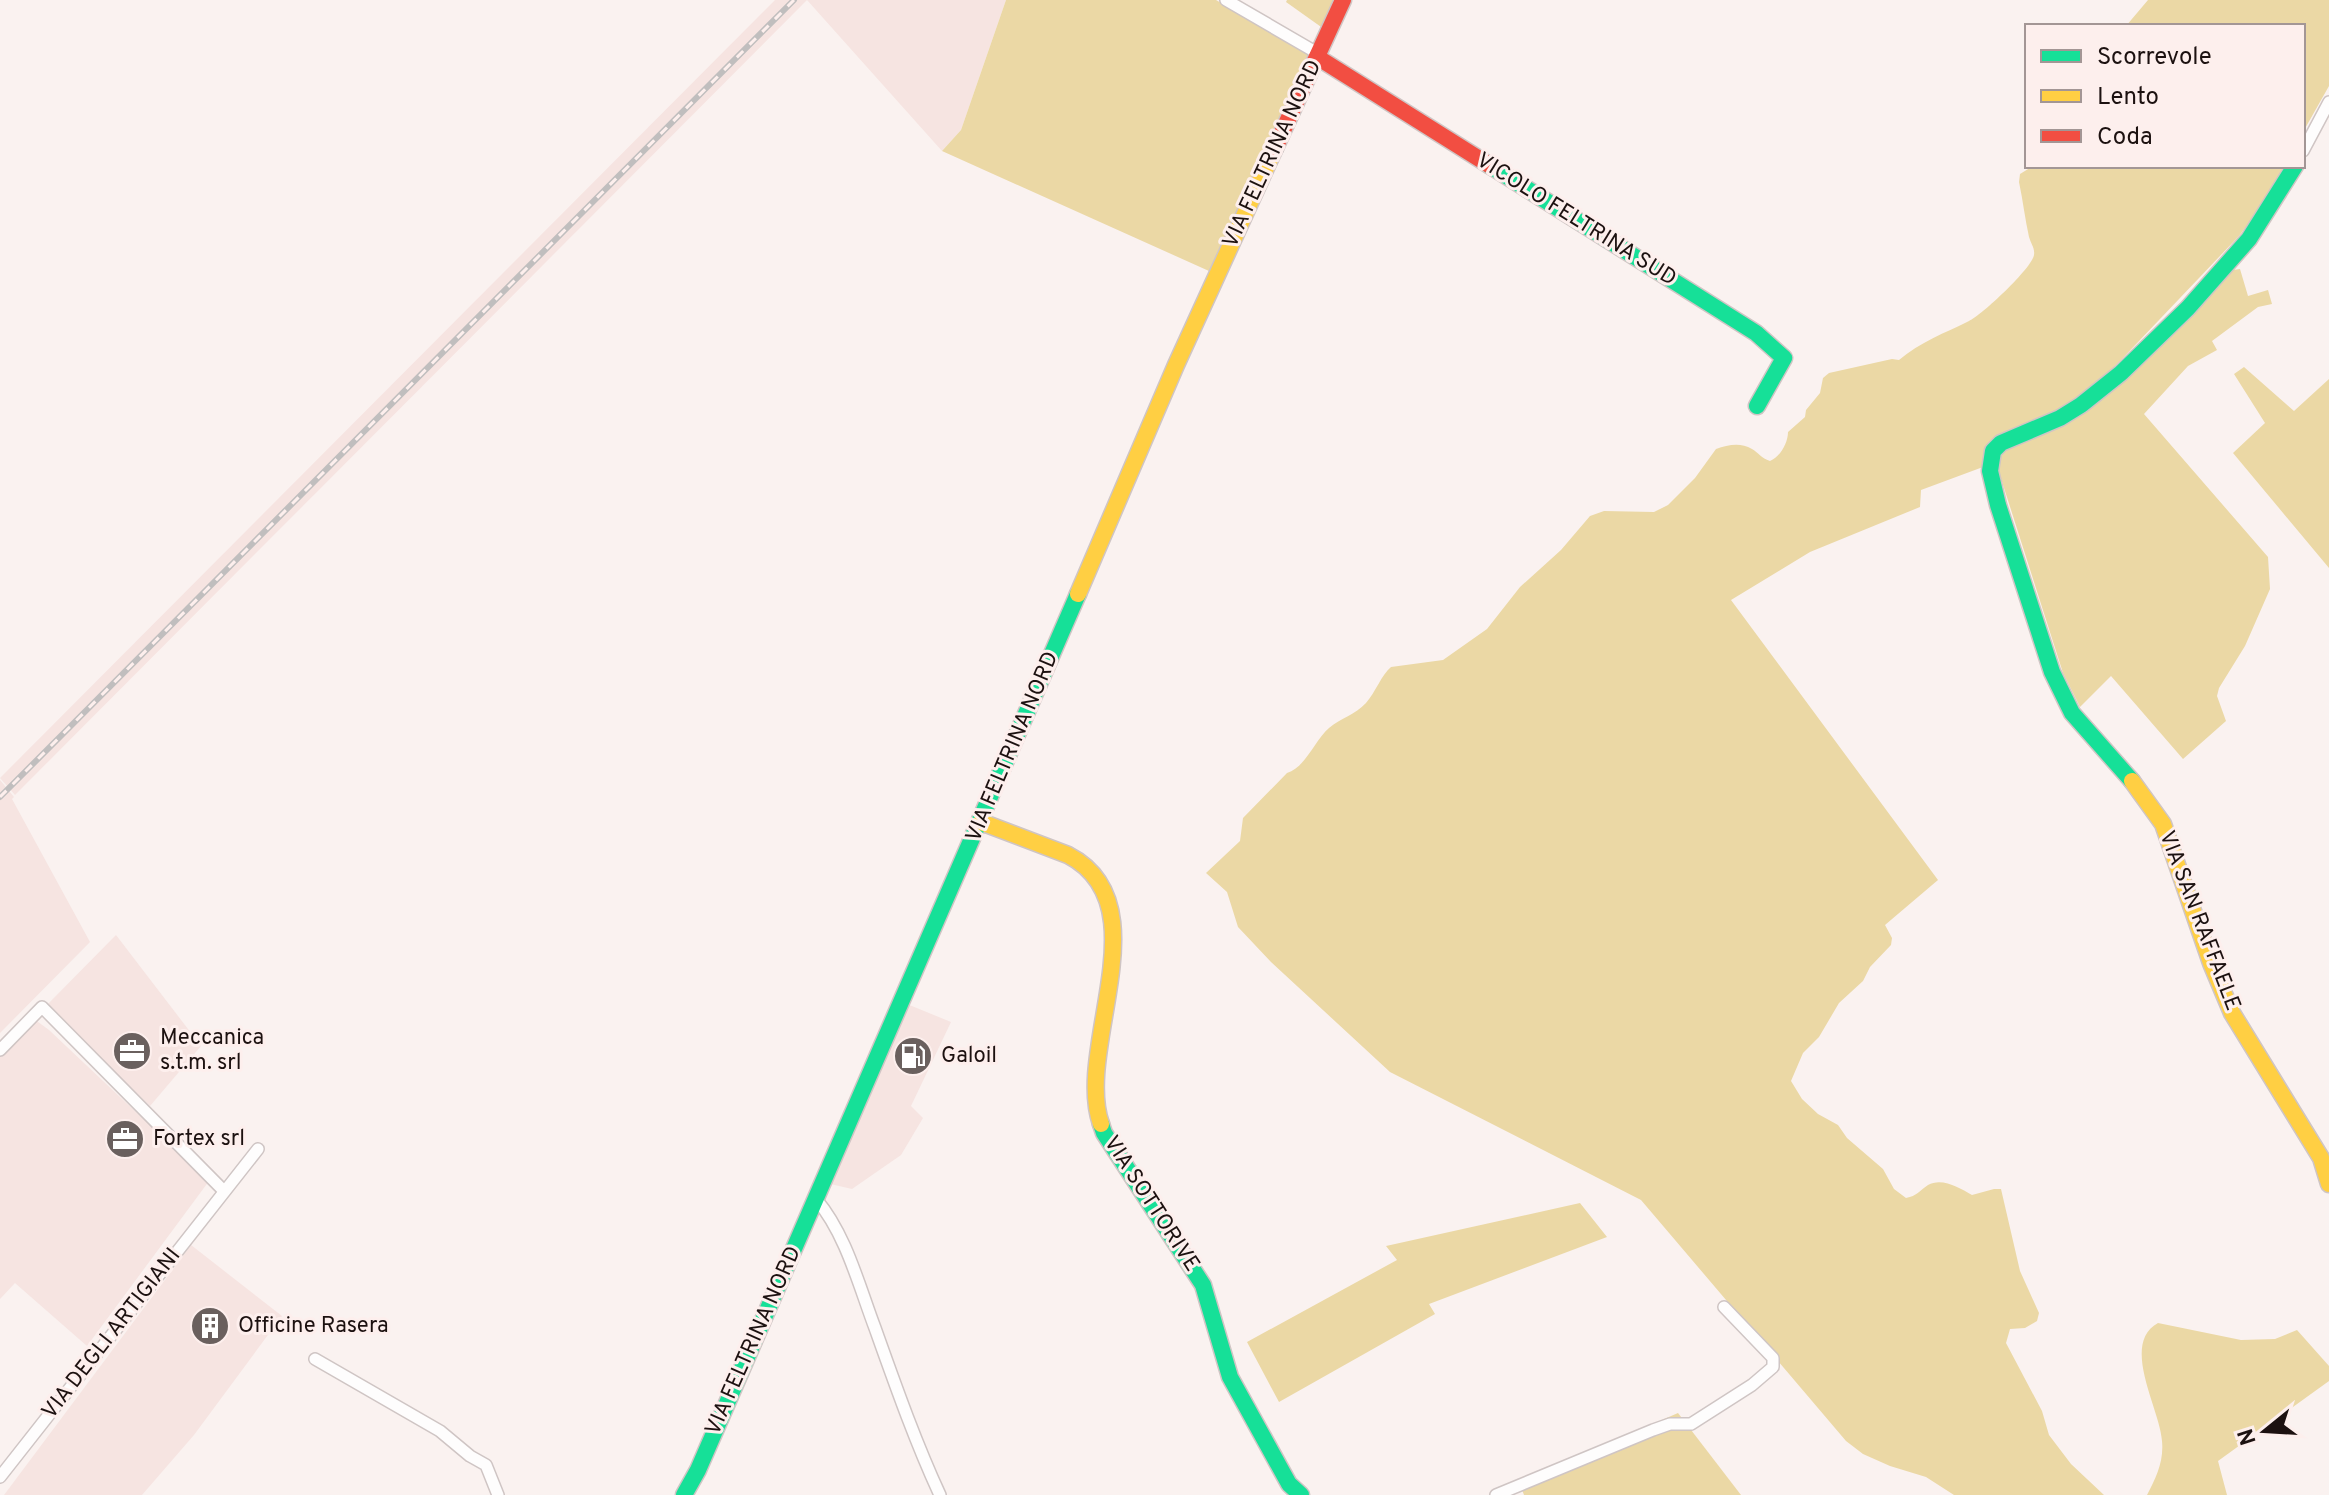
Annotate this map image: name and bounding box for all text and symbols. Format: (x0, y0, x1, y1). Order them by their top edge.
legend (2025, 24, 2305, 168)
text: Scorrevole (2097, 43, 2212, 73)
street label: VIA FELTRINA NORD (1218, 56, 1328, 252)
text: Lento (2097, 83, 2159, 113)
text: Coda (2097, 123, 2153, 153)
street label: VICOLO FELTRINA SUD (1471, 147, 1681, 293)
street label: VIA FELTRINA NORD (961, 648, 1065, 846)
street label: VIA SAN RAFFAELE (2152, 827, 2246, 1015)
place label: Meccanica s.t.m. srl (160, 1025, 264, 1077)
office icon: Meccanica s.t.m. srl (111, 1030, 153, 1072)
fuel station icon: Galoil (892, 1035, 934, 1077)
place label: Galoil (941, 1043, 997, 1070)
office icon: Fortex srl (104, 1118, 146, 1160)
place label: Fortex srl (153, 1126, 245, 1153)
street label: VIA SOTTORIVE (1097, 1131, 1205, 1277)
street label: VIA FELTRINA NORD (700, 1242, 808, 1440)
street label: VIA DEGLI ARTIGIANI (37, 1243, 187, 1425)
building icon: Officine Rasera (189, 1305, 231, 1347)
place label: Officine Rasera (238, 1313, 389, 1340)
north arrow (2225, 1391, 2305, 1471)
text: N (2233, 1425, 2264, 1448)

